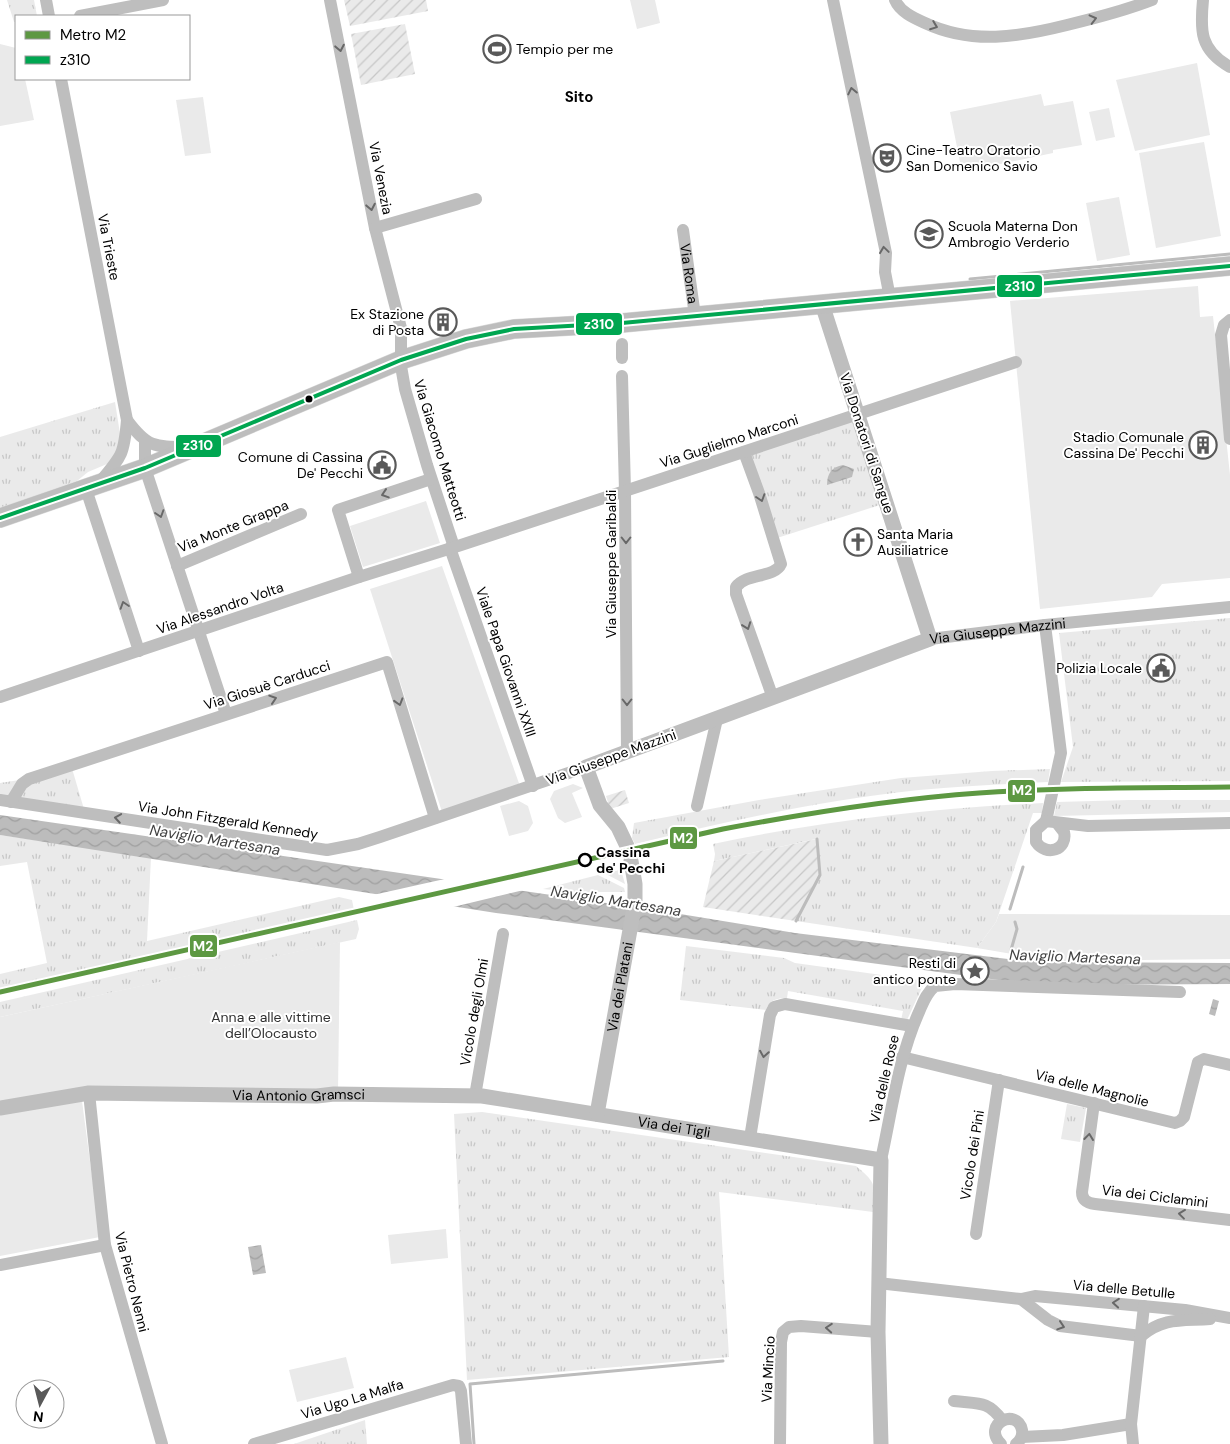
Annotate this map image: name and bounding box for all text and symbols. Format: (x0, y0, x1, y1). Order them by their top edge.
one-way arrow (1089, 14, 1098, 25)
legend (15, 15, 190, 80)
one-way arrow (929, 20, 938, 31)
text: Metro M2 (60, 25, 126, 45)
sports icon: Tempio per me (482, 34, 512, 64)
place label: Tempio per me (516, 40, 613, 58)
one-way arrow (334, 43, 345, 52)
text: z310 (60, 50, 90, 70)
one-way arrow (847, 86, 858, 95)
district label: Sito (565, 87, 593, 107)
street label: Via Venezia (365, 140, 397, 216)
place label: Cine-Teatro Oratorio San Domenico Savio (906, 141, 1041, 175)
theatre icon: Cine-Teatro Oratorio San Domenico Savio (872, 143, 902, 173)
one-way arrow (366, 203, 376, 212)
street label: Via Trieste (94, 212, 124, 282)
place label: Scuola Materna Don Ambrogio Verderio (948, 217, 1078, 251)
school or university icon: Scuola Materna Don Ambrogio Verderio (914, 219, 944, 249)
street label: Via Roma (676, 242, 702, 305)
one-way arrow (880, 245, 890, 254)
line badge: z310 (996, 274, 1043, 298)
text: z310 (1005, 277, 1035, 295)
place label: Ex Stazione di Posta (350, 305, 424, 339)
building icon: Ex Stazione di Posta (428, 307, 458, 337)
line badge: z310 (575, 312, 623, 336)
text: z310 (584, 315, 614, 333)
street label: Via Donatori di Sangue (836, 370, 898, 516)
street label: Via Giacomo Matteotti (410, 377, 470, 523)
unlabelled marker (304, 394, 314, 404)
street label: Via Guglielmo Marconi (657, 410, 801, 472)
place label: Stadio Comunale Cassina De' Pecchi (1064, 428, 1184, 462)
building icon: Stadio Comunale Cassina De' Pecchi (1188, 430, 1218, 460)
line badge: z310 (175, 434, 222, 458)
text: z310 (183, 436, 213, 454)
place label: Comune di Cassina De' Pecchi (238, 448, 363, 482)
public building icon: Comune di Cassina De' Pecchi (367, 450, 397, 480)
one-way arrow (382, 488, 390, 498)
street label: Via Giuseppe Garibaldi (602, 490, 620, 638)
one-way arrow (755, 493, 765, 501)
street label: Via Monte Grappa (175, 496, 291, 556)
one-way arrow (154, 510, 164, 518)
place label: Santa Maria Ausiliatrice (877, 525, 953, 559)
church icon: Santa Maria Ausiliatrice (843, 527, 873, 557)
one-way arrow (621, 536, 631, 544)
street label: Via Alessandro Volta (154, 578, 286, 638)
street label: Viale Papa Giovanni XXIII (472, 585, 540, 739)
one-way arrow (119, 601, 129, 609)
street label: Via Giuseppe Mazzini (928, 614, 1067, 648)
one-way arrow (741, 621, 751, 629)
public building icon: Polizia Locale (1146, 653, 1176, 683)
street label: Via Giosuè Carducci (202, 656, 332, 714)
place label: Polizia Locale (1056, 659, 1142, 677)
one-way arrow (268, 695, 276, 705)
one-way arrow (394, 697, 404, 705)
one-way arrow (622, 698, 632, 706)
street label: Via Giuseppe Mazzini (543, 725, 679, 789)
line badge: M2 (1007, 779, 1036, 803)
text: M2 (1012, 781, 1032, 799)
street label: Via John Fitzgerald Kennedy (137, 797, 320, 843)
one-way arrow (114, 813, 122, 824)
water label: Naviglio Martesana (148, 820, 282, 860)
line badge: M2 (669, 826, 698, 850)
text: M2 (673, 829, 693, 847)
place label: Cassina de' Pecchi (596, 843, 665, 877)
marker: Cassina de' Pecchi (578, 853, 592, 867)
water label: Naviglio Martesana (549, 881, 683, 921)
line badge: M2 (189, 934, 218, 958)
text: M2 (193, 937, 213, 955)
street label: Via dei Platani (603, 941, 637, 1033)
water label: Naviglio Martesana (1009, 945, 1141, 969)
place label: Resti di antico ponte (873, 954, 956, 988)
place icon: Resti di antico ponte (960, 956, 990, 986)
street label: Vicolo degli Olmi (456, 957, 492, 1067)
park label: Anna e alle vittime dell’Olocausto (211, 1008, 331, 1042)
street label: Via delle Rose (865, 1033, 903, 1125)
one-way arrow (759, 1049, 769, 1058)
street label: Via delle Magnolie (1033, 1065, 1151, 1111)
street label: Via Antonio Gramsci (232, 1085, 365, 1105)
street label: Vicolo dei Pini (956, 1109, 988, 1201)
street label: Via dei Tigli (636, 1112, 712, 1142)
one-way arrow (1083, 1133, 1094, 1141)
street label: Via dei Ciclamini (1101, 1181, 1209, 1211)
one-way arrow (1177, 1209, 1185, 1220)
street label: Via Pietro Nenni (111, 1230, 153, 1334)
street label: Via delle Betulle (1072, 1276, 1176, 1302)
one-way arrow (1112, 1298, 1120, 1309)
one-way arrow (1057, 1320, 1065, 1330)
one-way arrow (825, 1323, 833, 1334)
street label: Via Mincio (757, 1335, 779, 1403)
street label: Via Ugo La Malfa (299, 1375, 405, 1423)
north arrow (15, 1379, 65, 1429)
text: N (32, 1407, 45, 1426)

